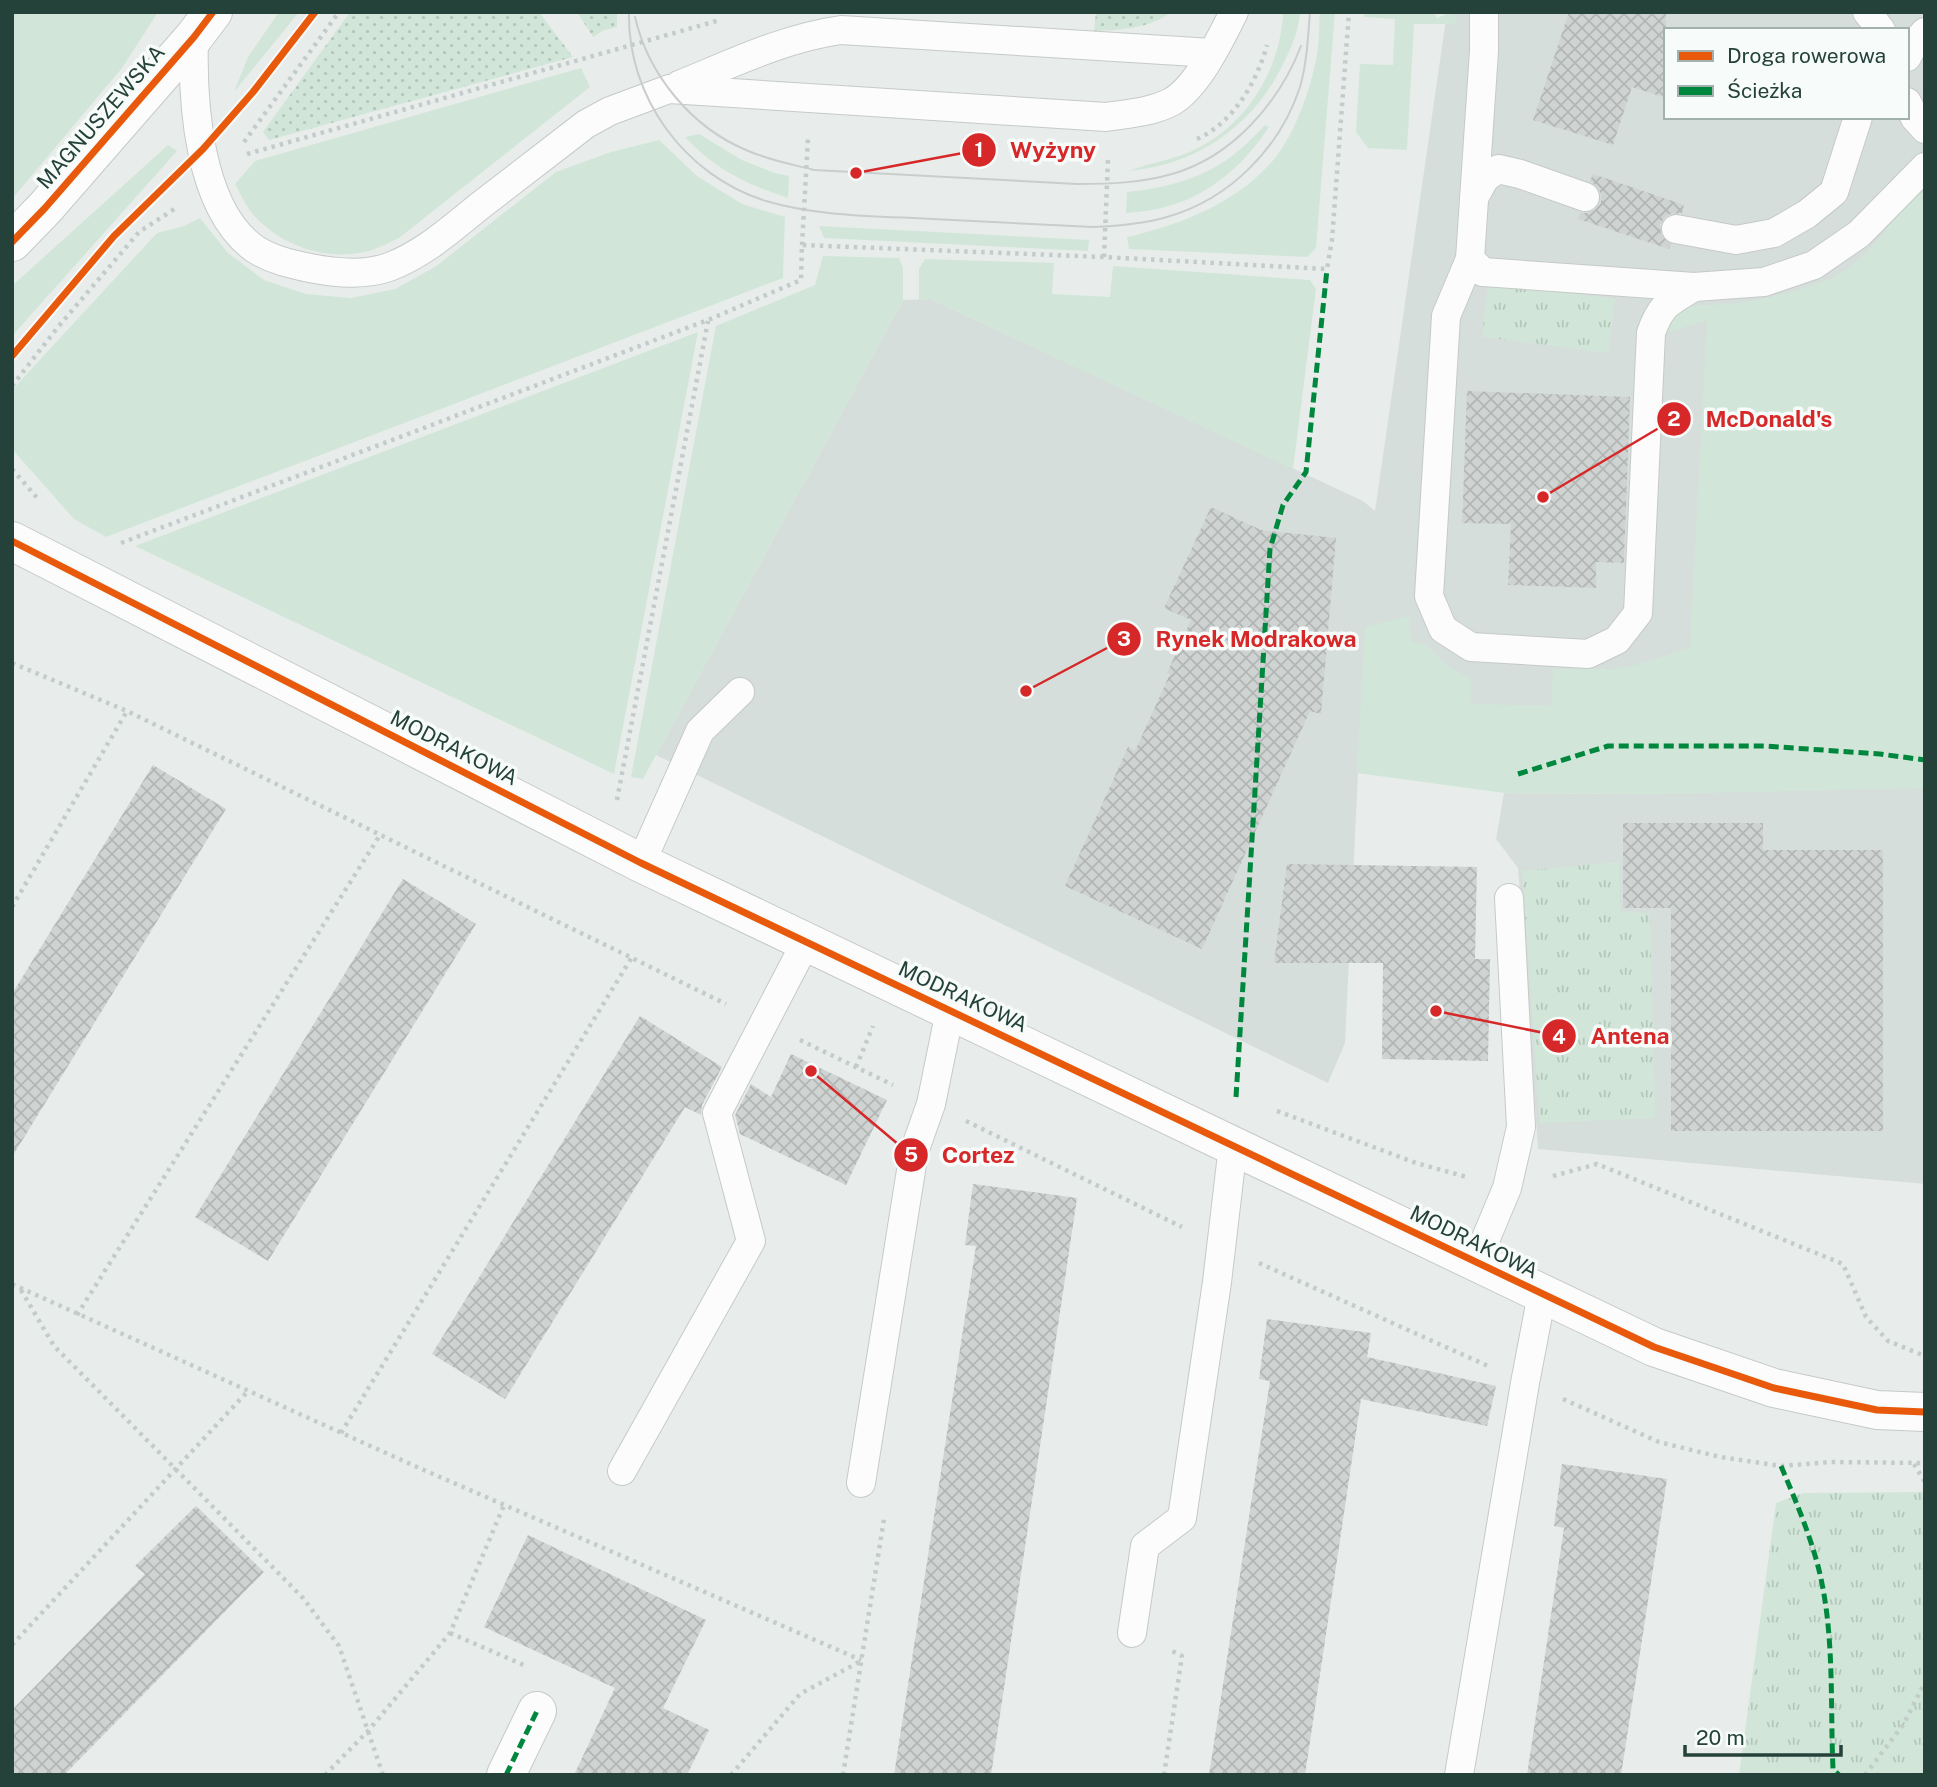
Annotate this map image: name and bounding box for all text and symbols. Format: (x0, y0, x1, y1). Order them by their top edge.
legend (1664, 28, 1909, 119)
street label: MAGNUSZEWSKA (31, 40, 170, 194)
text: Droga rowerowa (1727, 43, 1886, 68)
text: Ścieżka (1727, 78, 1802, 103)
callout: Wyżyny (961, 128, 1110, 172)
text: Wyżyny (1010, 136, 1096, 163)
text: 1 (975, 137, 984, 162)
callout: McDonald's (1656, 397, 1846, 441)
text: McDonald's (1706, 405, 1832, 432)
text: 2 (1667, 406, 1681, 431)
callout: Rynek Modrakowa (1106, 617, 1370, 661)
text: Rynek Modrakowa (1155, 625, 1357, 652)
text: 3 (1117, 626, 1131, 651)
street label: MODRAKOWA (386, 705, 522, 790)
street label: MODRAKOWA (895, 956, 1032, 1037)
callout: Antena (1542, 1014, 1684, 1058)
text: Antena (1591, 1022, 1669, 1049)
text: 4 (1552, 1024, 1566, 1049)
callout: Cortez (893, 1133, 1029, 1177)
text: Cortez (942, 1141, 1014, 1168)
text: 5 (904, 1142, 918, 1167)
street label: MODRAKOWA (1406, 1200, 1543, 1283)
scale bar (1685, 1714, 1841, 1758)
text: 20 m (1696, 1725, 1745, 1750)

